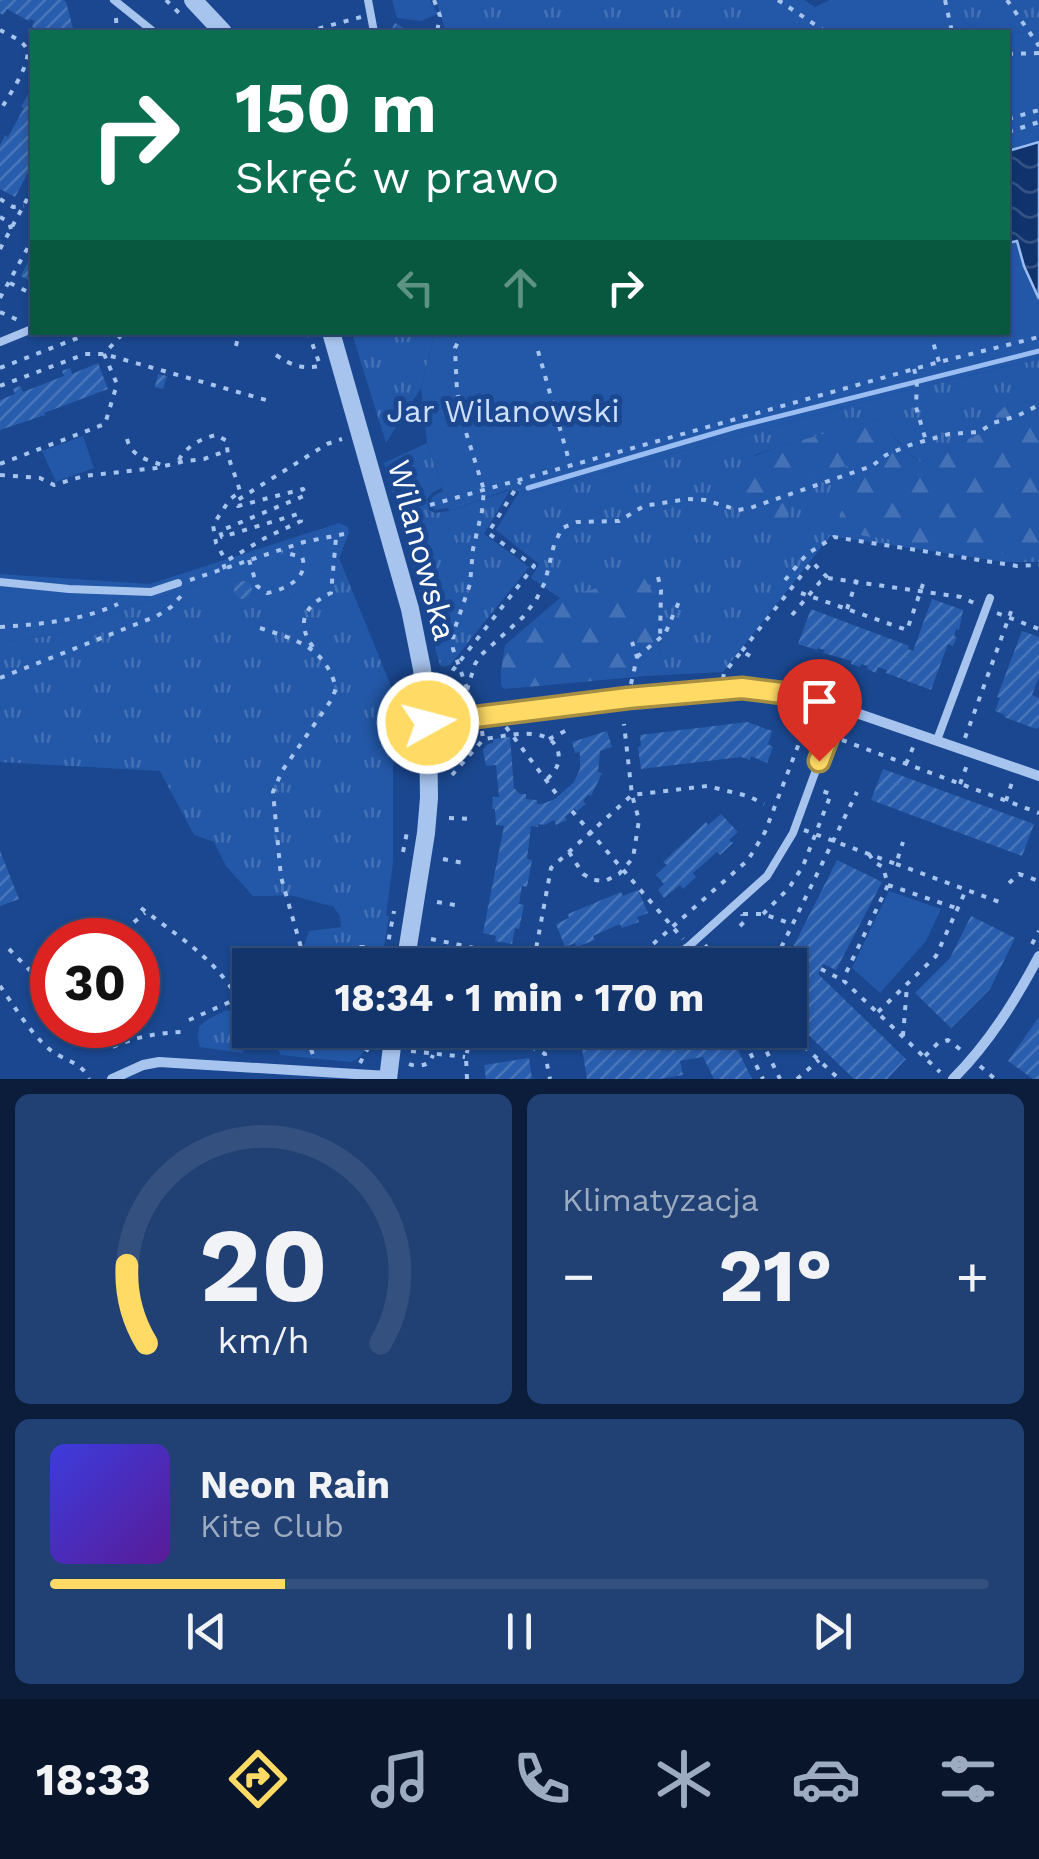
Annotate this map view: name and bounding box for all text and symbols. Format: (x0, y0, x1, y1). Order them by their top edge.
text: 150 m (235, 67, 437, 149)
icon: right (70, 70, 200, 200)
text: Skręć w prawo (235, 151, 559, 204)
icon: left (388, 260, 443, 315)
icon: ahead (493, 260, 548, 315)
icon: right (598, 260, 653, 315)
park label: Jar Wilanowski (386, 392, 620, 430)
street label: Wilanowska (380, 456, 464, 644)
pin (777, 659, 862, 762)
position arrow (376, 671, 480, 775)
icon: arrive (792, 674, 847, 729)
speed limit sign: 30 (30, 918, 160, 1048)
text: 18:34 · 1 min · 170 m (335, 976, 704, 1020)
text: Klimatyzacja (562, 1181, 759, 1219)
text: 20 (199, 1204, 328, 1326)
text: 21° (718, 1231, 833, 1319)
text: − (562, 1244, 595, 1308)
text: + (956, 1244, 989, 1308)
text: km/h (217, 1320, 310, 1362)
text: Neon Rain (200, 1463, 390, 1507)
text: Kite Club (200, 1507, 344, 1545)
icon: previous (179, 1604, 234, 1659)
icon: pause (492, 1604, 547, 1659)
icon: next (805, 1604, 860, 1659)
icon: directions (223, 1744, 293, 1814)
icon: music (365, 1744, 435, 1814)
icon: phone (507, 1744, 577, 1814)
icon: climate (649, 1744, 719, 1814)
icon: car (791, 1744, 861, 1814)
icon: filters (933, 1744, 1003, 1814)
text: 18:33 (36, 1753, 151, 1806)

